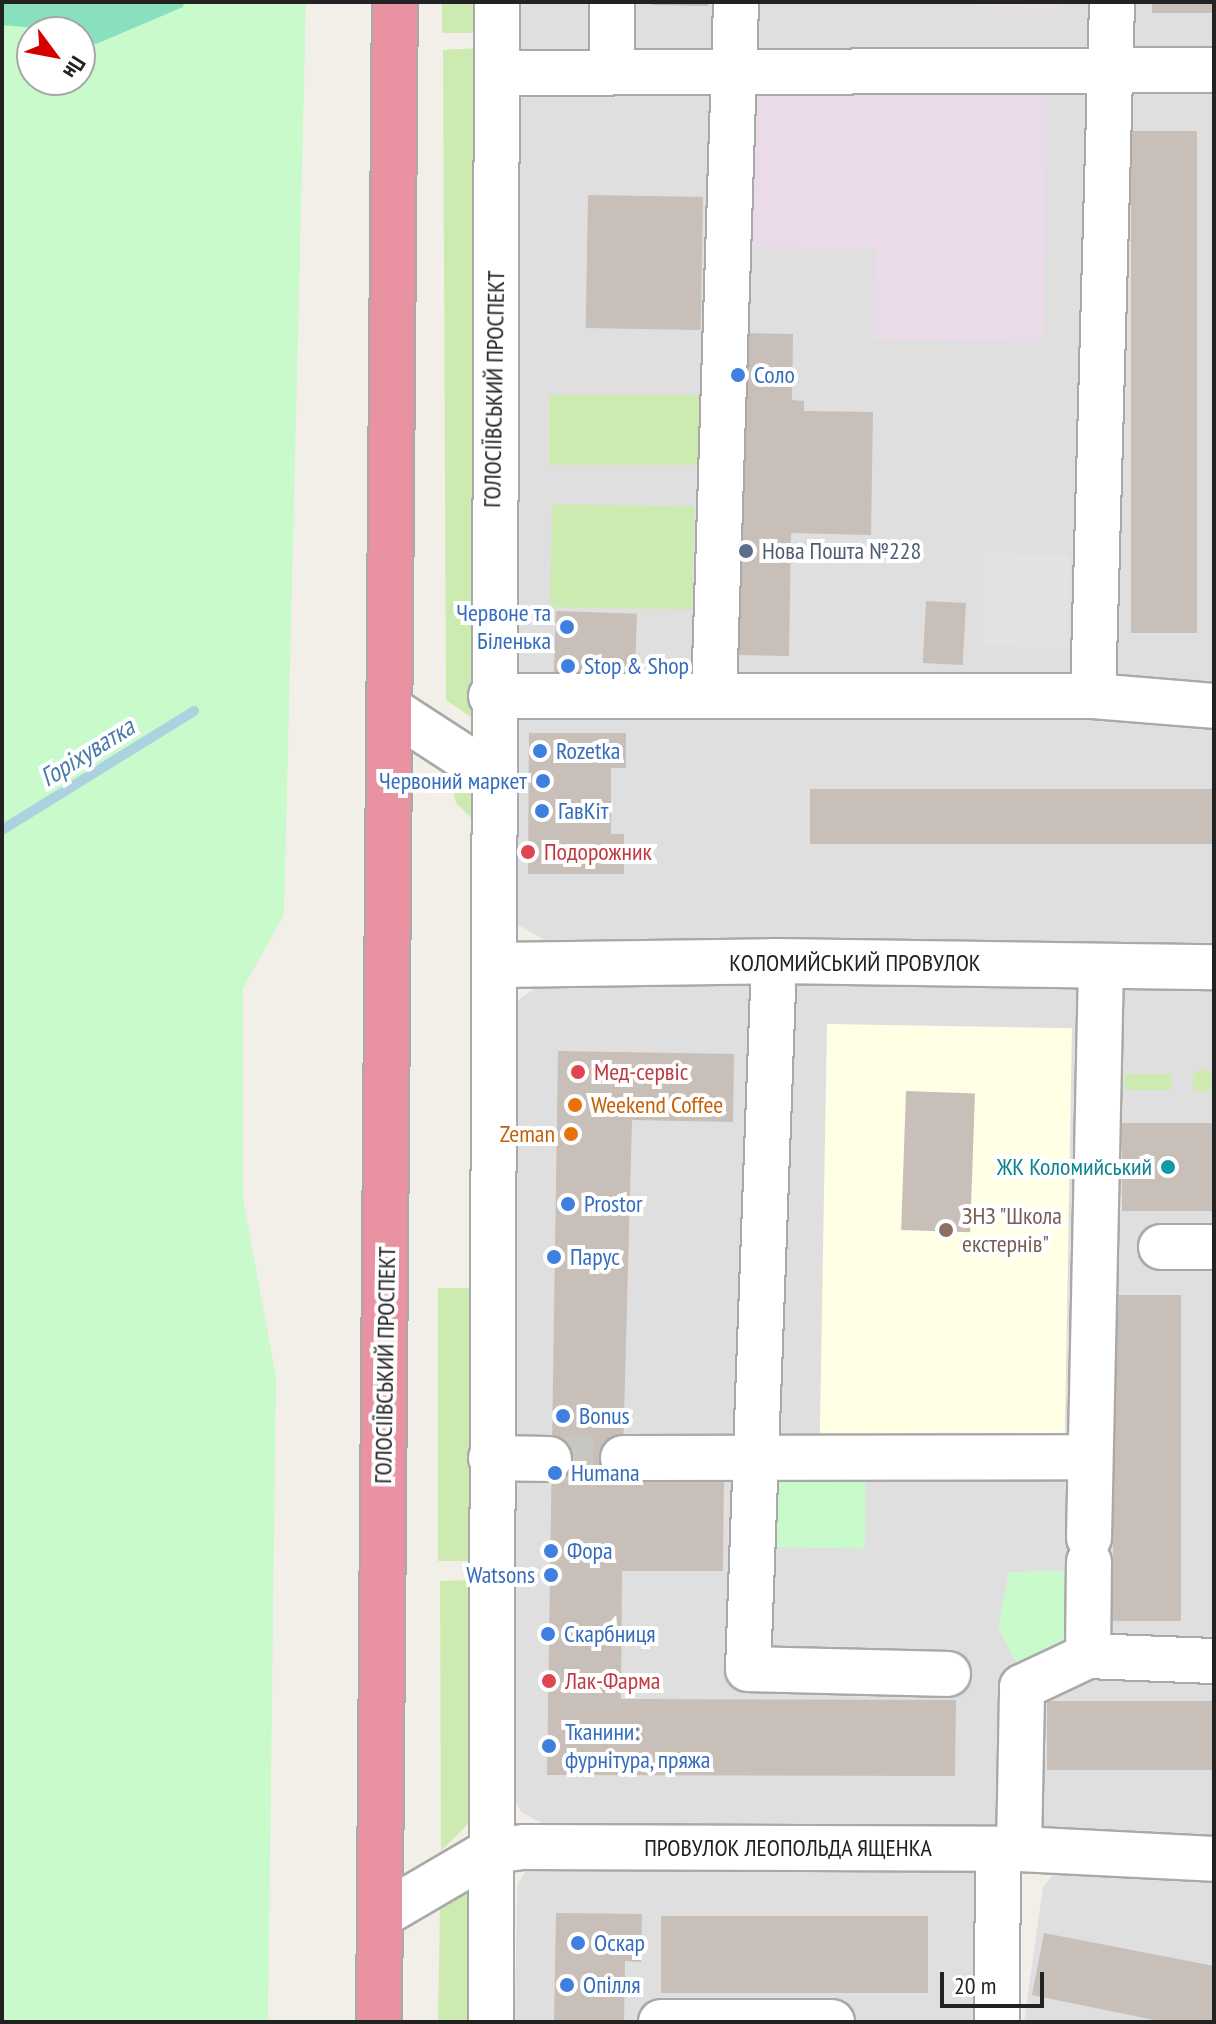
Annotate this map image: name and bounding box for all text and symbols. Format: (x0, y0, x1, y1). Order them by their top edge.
north arrow (16, 16, 96, 96)
text: Пн (57, 51, 92, 84)
street label: ГОЛОСІЇВСЬКИЙ ПРОСПЕКТ (478, 270, 510, 508)
place label: Соло (754, 361, 795, 389)
marker: Соло (729, 366, 747, 384)
place label: Нова Пошта №228 (762, 537, 921, 565)
marker: Нова Пошта №228 (737, 542, 755, 560)
place label: Червоне та Біленька (456, 599, 551, 655)
marker: Червоне та Біленька (558, 618, 576, 636)
place label: Stop & Shop (584, 652, 689, 680)
marker: Stop & Shop (559, 657, 577, 675)
water label: Горіхуватка (34, 711, 140, 793)
place label: Rozetka (556, 737, 620, 765)
marker: Rozetka (531, 742, 549, 760)
place label: Червоний маркет (379, 767, 527, 795)
marker: Червоний маркет (534, 772, 552, 790)
place label: ГавКіт (558, 797, 608, 825)
marker: ГавКіт (533, 802, 551, 820)
place label: Подорожник (544, 838, 652, 866)
marker: Подорожник (519, 843, 537, 861)
street label: КОЛОМИЙСЬКИЙ ПРОВУЛОК (729, 949, 981, 977)
place label: Мед-сервіс (594, 1058, 688, 1086)
marker: Мед-сервіс (569, 1063, 587, 1081)
place label: Weekend Coffee (591, 1091, 723, 1119)
marker: Weekend Coffee (566, 1096, 584, 1114)
place label: Zeman (500, 1120, 555, 1148)
marker: Zeman (562, 1125, 580, 1143)
place label: ЖК Коломийський (997, 1153, 1152, 1181)
marker: ЖК Коломийський (1159, 1158, 1177, 1176)
place label: Prostor (584, 1190, 643, 1218)
marker: Prostor (559, 1195, 577, 1213)
place label: ЗНЗ "Школа екстернів" (962, 1202, 1063, 1258)
marker: ЗНЗ "Школа екстернів" (937, 1221, 955, 1239)
place label: Парус (570, 1243, 620, 1271)
street label: ГОЛОСІЇВСЬКИЙ ПРОСПЕКТ (369, 1246, 401, 1484)
marker: Парус (545, 1248, 563, 1266)
place label: Bonus (579, 1402, 630, 1430)
marker: Bonus (554, 1407, 572, 1425)
place label: Humana (571, 1459, 640, 1487)
marker: Humana (546, 1464, 564, 1482)
place label: Фора (567, 1537, 613, 1565)
marker: Фора (542, 1542, 560, 1560)
place label: Watsons (466, 1561, 535, 1589)
marker: Watsons (542, 1566, 560, 1584)
place label: Скарбниця (564, 1620, 656, 1648)
marker: Скарбниця (539, 1625, 557, 1643)
place label: Лак-Фарма (565, 1667, 660, 1695)
marker: Лак-Фарма (540, 1672, 558, 1690)
place label: Тканини: фурнітура, пряжа (565, 1718, 712, 1774)
marker: Тканини: фурнітура, пряжа (540, 1737, 558, 1755)
street label: ПРОВУЛОК ЛЕОПОЛЬДА ЯЩЕНКА (644, 1834, 932, 1862)
place label: Оскар (594, 1929, 645, 1957)
marker: Оскар (569, 1934, 587, 1952)
scale bar (944, 1956, 1048, 2006)
text: 20 m (954, 1970, 996, 2001)
place label: Опілля (583, 1971, 641, 1999)
marker: Опілля (558, 1976, 576, 1994)

